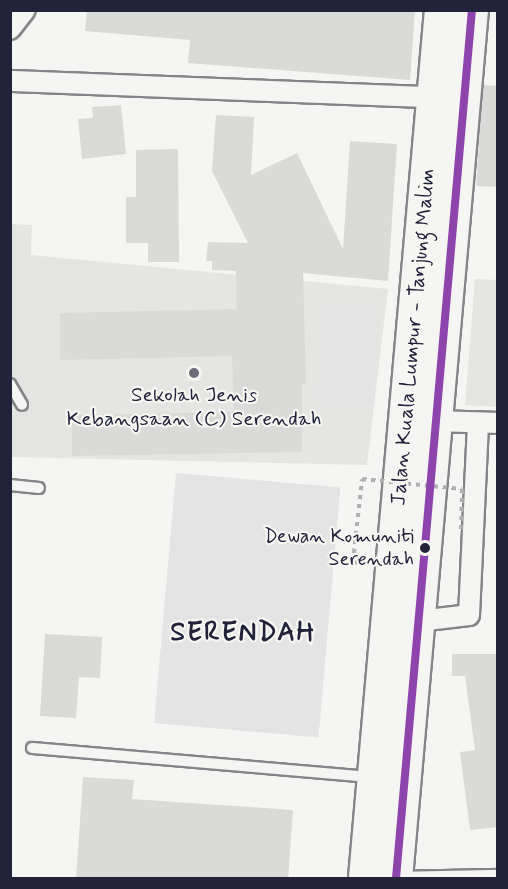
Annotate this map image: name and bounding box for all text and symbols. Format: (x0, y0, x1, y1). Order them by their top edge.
street label: Jalan Kuala Lumpur - Tanjung Malim (386, 169, 440, 505)
marker: Sekolah Jenis Kebangsaan (C) Serendah (187, 366, 201, 380)
place label: Sekolah Jenis Kebangsaan (C) Serendah (66, 382, 322, 432)
place label: Dewan Komuniti Serendah (265, 524, 414, 571)
marker: Dewan Komuniti Serendah (419, 542, 431, 554)
district label: SERENDAH (171, 617, 315, 649)

